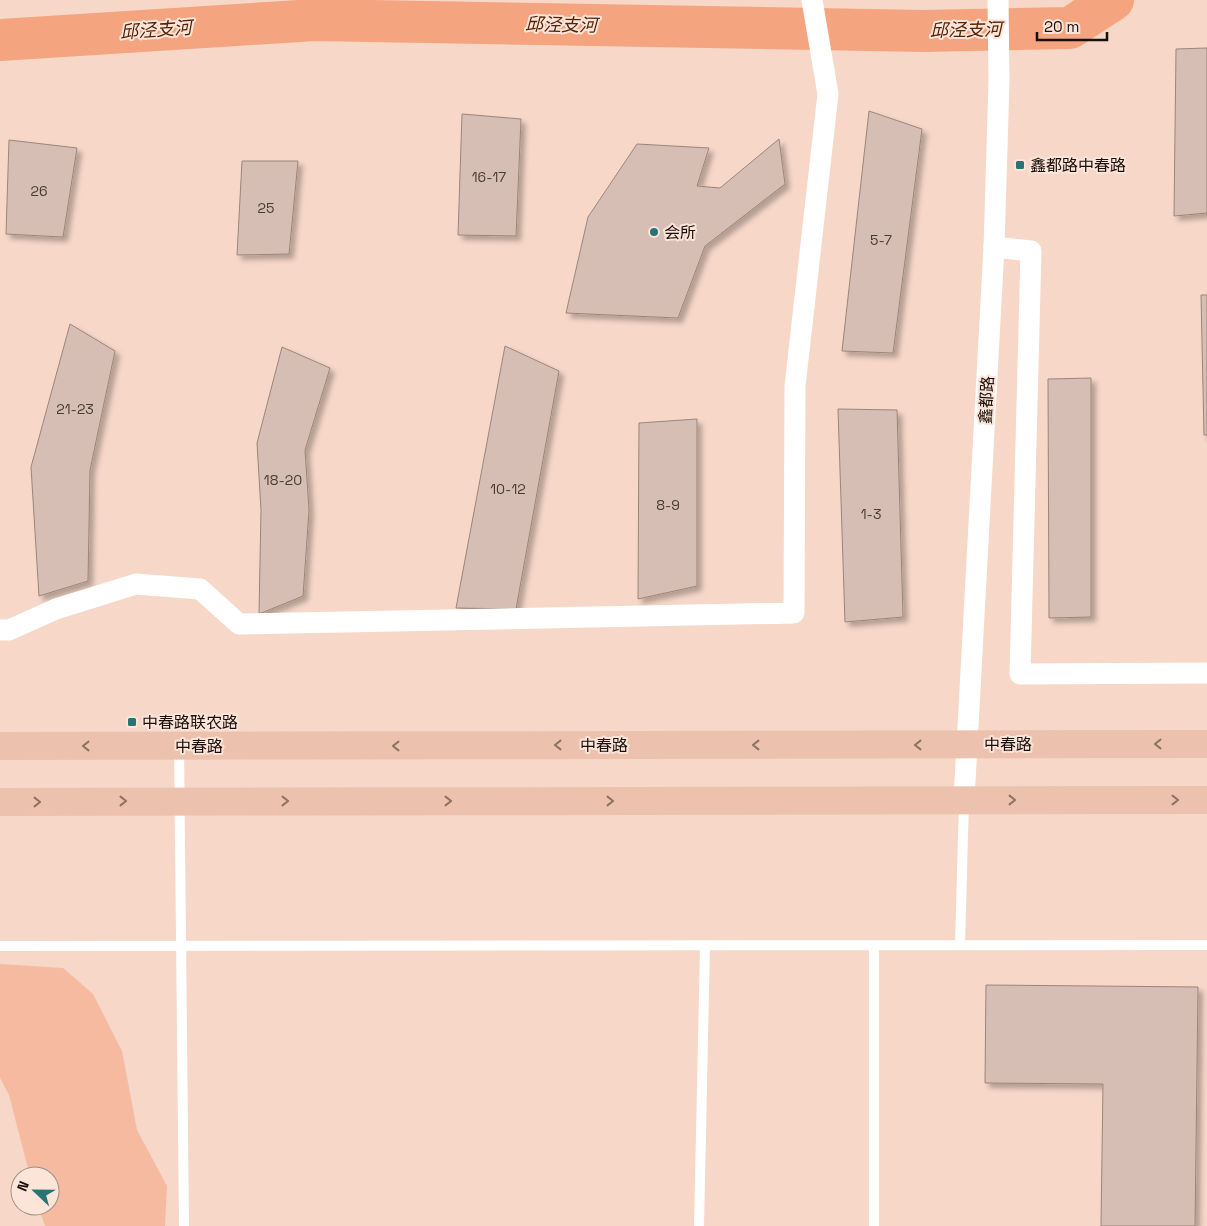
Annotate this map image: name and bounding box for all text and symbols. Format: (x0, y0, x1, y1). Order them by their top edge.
scale bar (1037, 10, 1107, 42)
water label: 邱泾支河 (525, 12, 600, 37)
water label: 邱泾支河 (119, 15, 196, 43)
water label: 邱泾支河 (930, 17, 1005, 42)
text: 20 m (1044, 17, 1079, 36)
place label: 鑫都路中春路 (1030, 155, 1126, 176)
marker: 鑫都路中春路 (1014, 159, 1026, 171)
house number: 16-17 (472, 168, 506, 186)
house number: 26 (30, 182, 48, 200)
house number: 25 (258, 199, 274, 217)
place label: 会所 (664, 222, 696, 243)
marker: 会所 (648, 226, 660, 238)
house number: 5-7 (870, 231, 892, 249)
street label: 鑫都路 (975, 376, 998, 425)
house number: 21-23 (56, 400, 94, 418)
house number: 18-20 (264, 471, 302, 489)
house number: 10-12 (490, 480, 526, 498)
house number: 8-9 (656, 496, 680, 514)
house number: 1-3 (861, 505, 881, 523)
place label: 中春路联农路 (142, 712, 238, 733)
marker: 中春路联农路 (126, 716, 138, 728)
street label: 中春路 (984, 734, 1032, 755)
street label: 中春路 (580, 735, 628, 756)
street label: 中春路 (175, 736, 223, 757)
one-way arrow (1154, 739, 1162, 749)
one-way arrow (554, 740, 562, 750)
one-way arrow (751, 740, 759, 750)
one-way arrow (914, 740, 922, 750)
one-way arrow (82, 741, 90, 751)
one-way arrow (391, 741, 399, 751)
one-way arrow (1009, 795, 1017, 805)
one-way arrow (1172, 795, 1179, 805)
one-way arrow (119, 796, 127, 806)
one-way arrow (282, 796, 289, 806)
one-way arrow (444, 796, 452, 806)
one-way arrow (606, 796, 614, 806)
one-way arrow (34, 797, 41, 807)
north arrow (10, 1166, 60, 1216)
text: N (13, 1178, 33, 1194)

